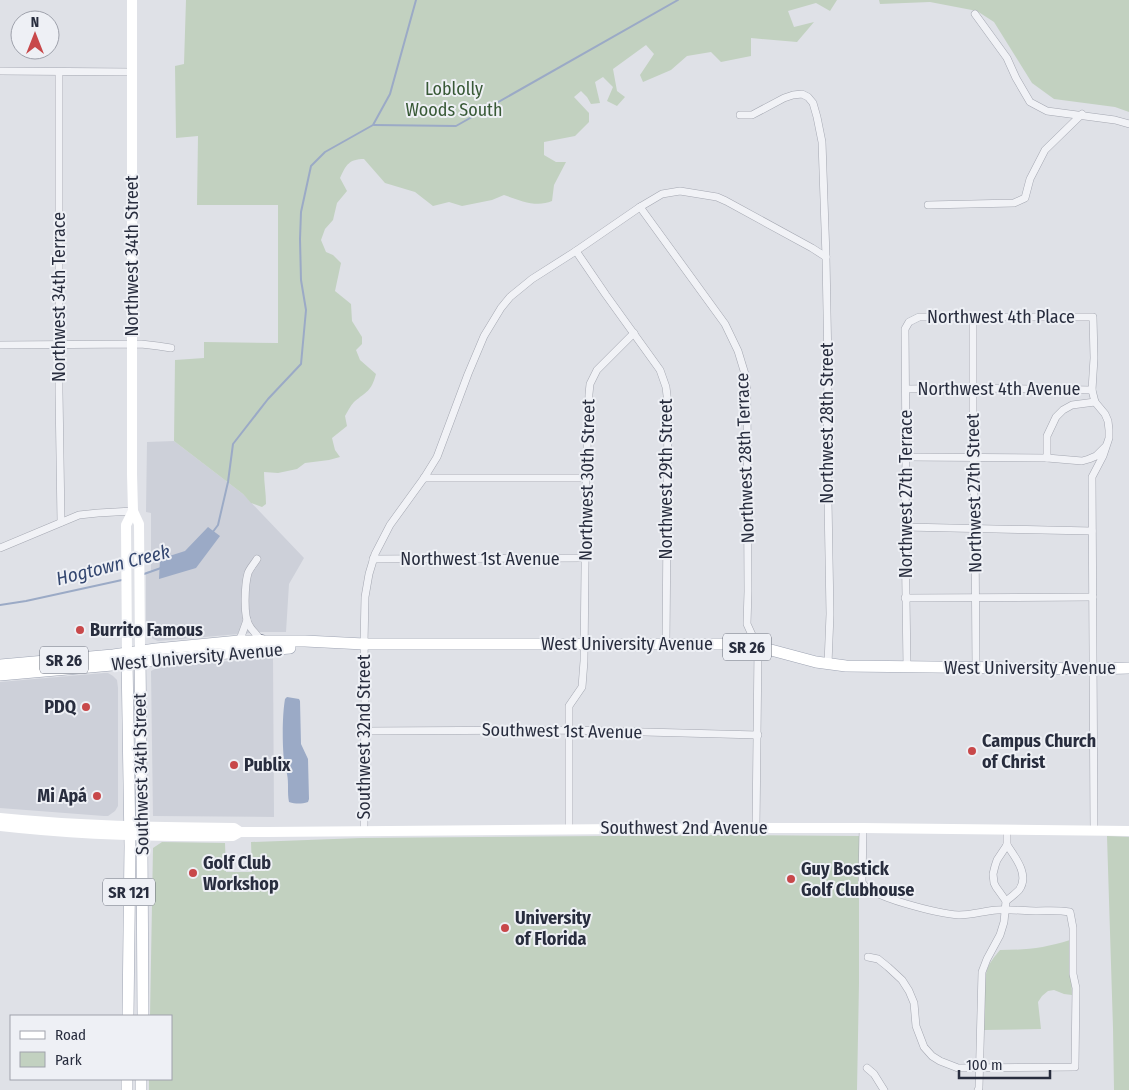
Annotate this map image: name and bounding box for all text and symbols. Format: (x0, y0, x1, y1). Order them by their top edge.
north arrow (10, 10, 60, 60)
text: N (31, 14, 39, 31)
park label: Loblolly Woods South (406, 78, 502, 121)
street label: Northwest 34th Street (121, 175, 143, 337)
street label: Northwest 34th Terrace (48, 212, 70, 382)
street label: Northwest 4th Place (927, 306, 1075, 328)
street label: Northwest 28th Street (816, 342, 838, 504)
street label: Northwest 28th Terrace (731, 372, 759, 544)
street label: Northwest 4th Avenue (918, 378, 1081, 400)
street label: Northwest 29th Street (655, 398, 677, 559)
street label: Northwest 30th Street (575, 399, 599, 561)
street label: Northwest 27th Terrace (895, 410, 917, 578)
street label: Northwest 27th Street (962, 413, 986, 573)
water label: Hogtown Creek (54, 540, 172, 590)
street label: Northwest 1st Avenue (400, 548, 560, 570)
place label: Burrito Famous (90, 619, 203, 641)
marker: Burrito Famous (74, 624, 86, 636)
street label: West University Avenue (541, 633, 713, 655)
road number: SR 26 (723, 634, 771, 660)
street label: West University Avenue (110, 639, 284, 675)
road number: SR 26 (40, 646, 88, 674)
street label: Southwest 32nd Street (353, 654, 375, 820)
street label: West University Avenue (944, 657, 1116, 679)
street label: Southwest 34th Street (129, 693, 153, 855)
place label: PDQ (44, 696, 77, 718)
marker: PDQ (80, 701, 92, 713)
street label: Southwest 1st Avenue (482, 719, 643, 743)
place label: Campus Church of Christ (982, 730, 1096, 773)
marker: Campus Church of Christ (966, 745, 978, 757)
place label: Publix (244, 754, 291, 776)
marker: Publix (228, 759, 240, 771)
place label: Mi Apá (37, 785, 87, 807)
marker: Mi Apá (91, 790, 103, 802)
street label: Southwest 2nd Avenue (600, 817, 768, 839)
place label: Golf Club Workshop (203, 852, 279, 895)
place label: Guy Bostick Golf Clubhouse (801, 858, 915, 901)
marker: Golf Club Workshop (187, 867, 199, 879)
marker: Guy Bostick Golf Clubhouse (785, 873, 797, 885)
road number: SR 121 (103, 879, 155, 906)
place label: University of Florida (515, 907, 591, 950)
marker: University of Florida (499, 922, 511, 934)
legend (10, 1015, 172, 1080)
text: Road (55, 1026, 86, 1044)
scale bar (959, 1048, 1050, 1080)
text: Park (55, 1051, 82, 1069)
text: 100 m (966, 1056, 1003, 1074)

